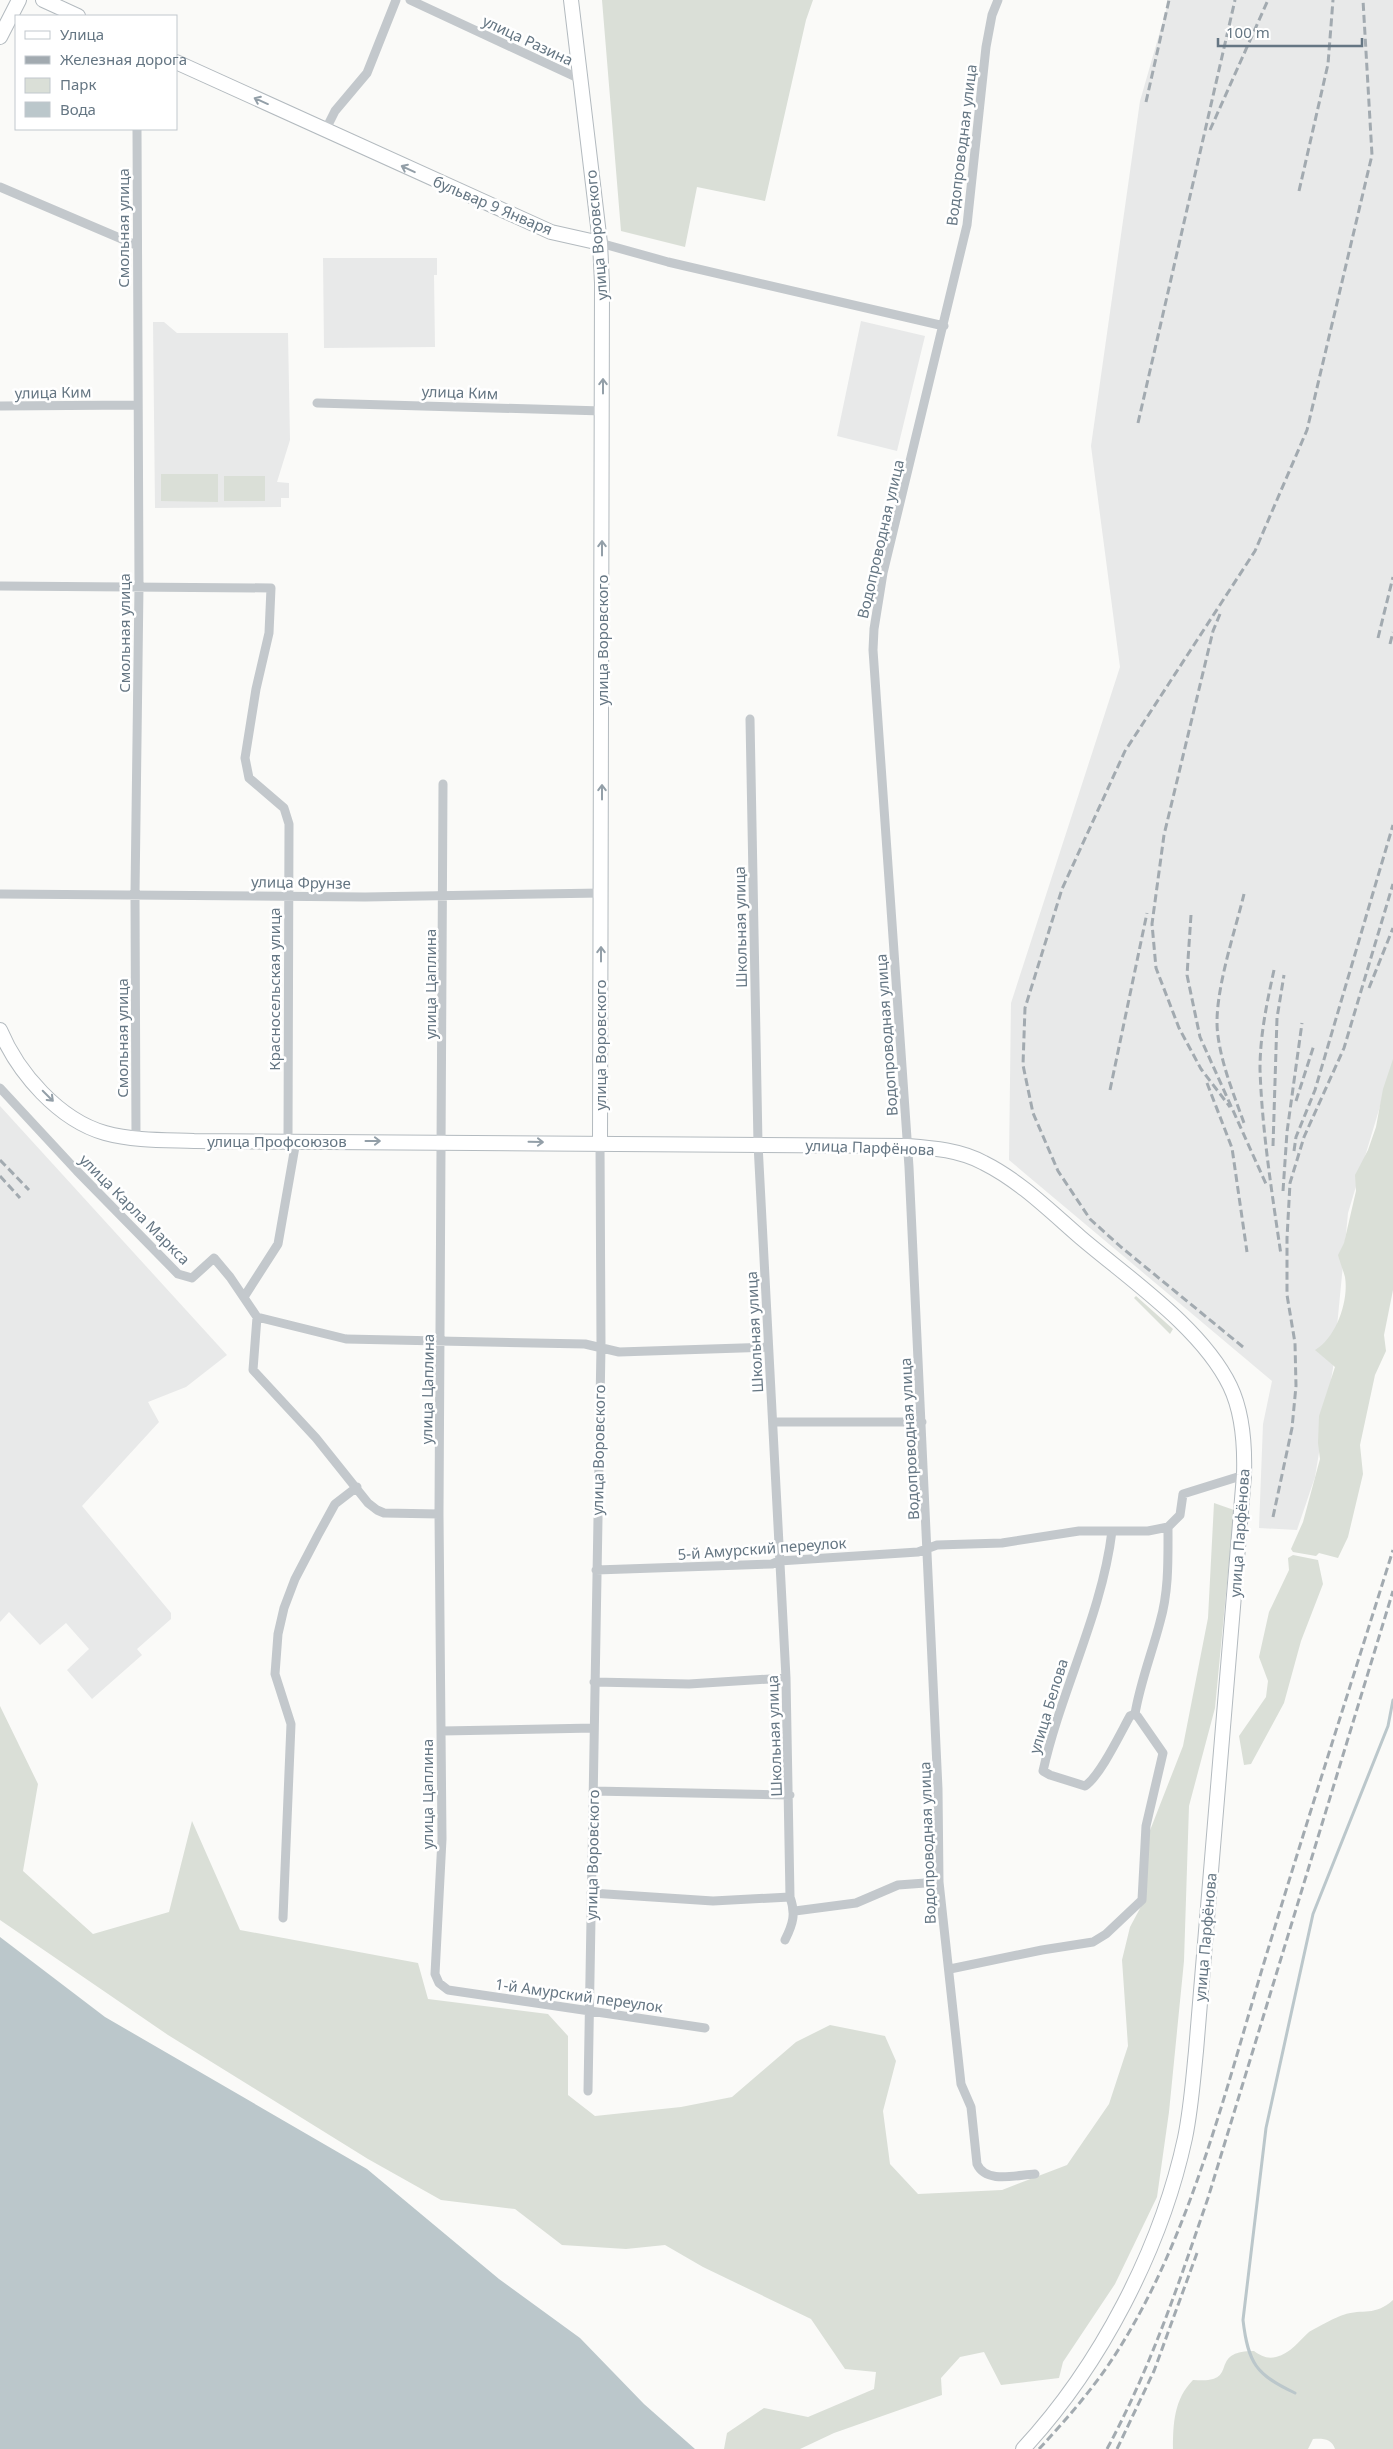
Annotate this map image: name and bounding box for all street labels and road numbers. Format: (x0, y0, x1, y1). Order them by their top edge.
street label: улица Разина (480, 10, 576, 70)
street label: Водопроводная улица (941, 63, 981, 227)
street label: Смольная улица (113, 168, 133, 288)
street label: улица Воровского (580, 169, 612, 301)
street label: бульвар 9 Января (430, 171, 556, 239)
street label: улица Ким (15, 381, 91, 403)
street label: улица Ким (421, 381, 499, 403)
street label: Водопроводная улица (852, 458, 908, 620)
street label: Смольная улица (114, 573, 134, 693)
street label: улица Воровского (592, 574, 612, 705)
street label: Школьная улица (729, 866, 751, 988)
street label: улица Фрунзе (251, 871, 351, 893)
street label: Красносельская улица (264, 907, 284, 1071)
street label: улица Цаплина (420, 929, 440, 1039)
street label: Водопроводная улица (870, 953, 902, 1117)
street label: Смольная улица (112, 978, 132, 1098)
street label: улица Воровского (590, 979, 610, 1110)
street label: улица Профсоюзов (207, 1131, 347, 1151)
street label: улица Парфёнова (805, 1135, 935, 1159)
street label: улица Карла Маркса (75, 1149, 195, 1269)
street label: Школьная улица (741, 1271, 767, 1393)
street label: улица Цаплина (416, 1334, 438, 1444)
street label: Водопроводная улица (895, 1357, 923, 1521)
street label: улица Воровского (587, 1384, 609, 1516)
street label: улица Парфёнова (1225, 1468, 1253, 1598)
street label: 5-й Амурский переулок (677, 1532, 847, 1564)
street label: улица Белова (1024, 1656, 1072, 1756)
street label: Школьная улица (762, 1675, 786, 1797)
street label: улица Цаплина (417, 1739, 437, 1849)
street label: Водопроводная улица (914, 1761, 940, 1925)
street label: улица Воровского (581, 1789, 603, 1921)
street label: улица Парфёнова (1189, 1872, 1221, 2002)
street label: 1-й Амурский переулок (494, 1973, 664, 2017)

